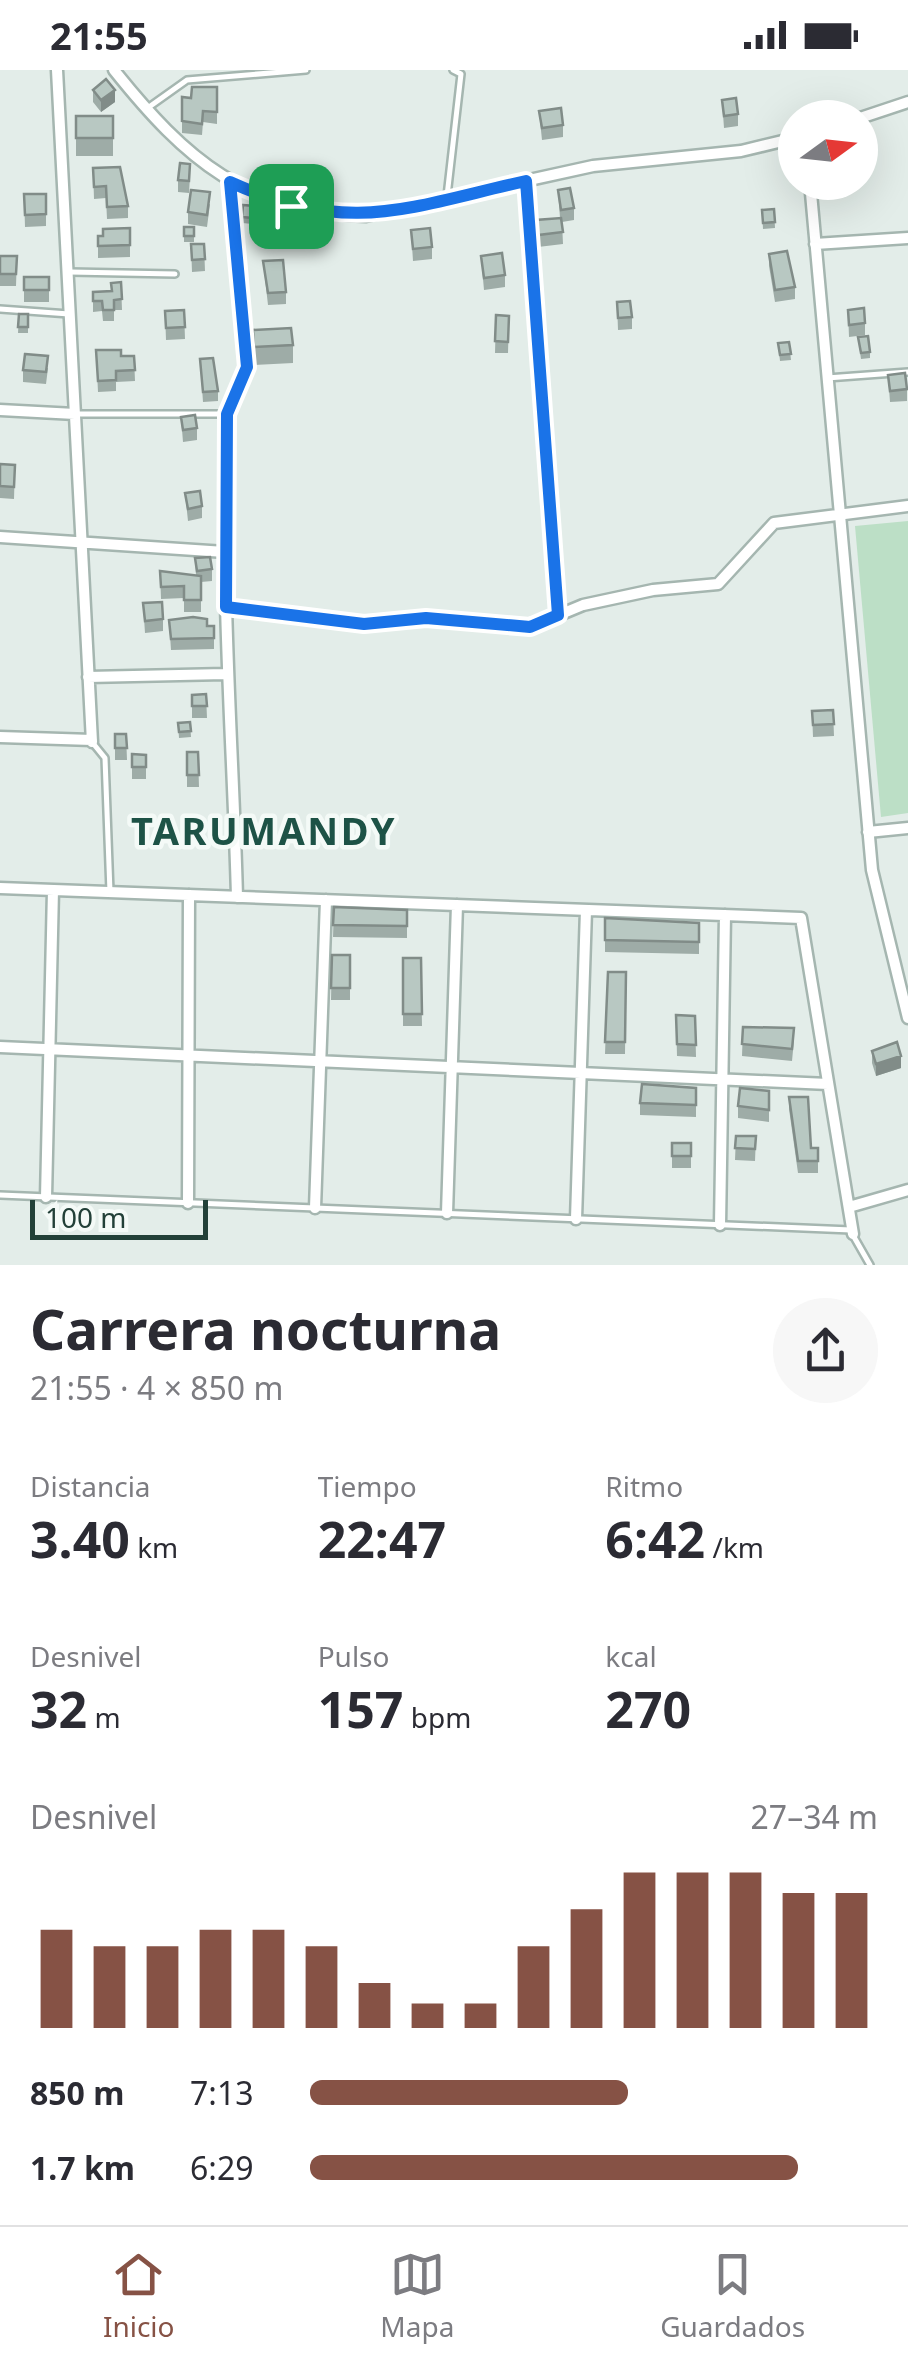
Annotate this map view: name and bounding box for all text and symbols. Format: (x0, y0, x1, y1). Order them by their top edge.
text: 21:55 (50, 9, 148, 61)
north arrow (778, 100, 878, 200)
map controls (778, 100, 878, 200)
pin (249, 164, 334, 249)
icon: arrive (264, 179, 319, 234)
district label: TARUMANDY (131, 804, 397, 856)
scale bar (30, 1195, 208, 1240)
text: 100 m (45, 1198, 127, 1236)
text: Carrera nocturna (30, 1291, 501, 1366)
button: share (773, 1298, 878, 1403)
text: 21:55 · 4 × 850 m (30, 1366, 283, 1409)
text: Distancia (30, 1467, 151, 1505)
text: Tiempo (318, 1467, 417, 1505)
text: Ritmo (605, 1467, 683, 1505)
text: 3.40 (30, 1505, 130, 1573)
text: 22:47 (318, 1505, 446, 1573)
text: 6:42 (605, 1505, 705, 1573)
text: km (130, 1528, 178, 1566)
text: /km (705, 1528, 764, 1566)
text: Desnivel (30, 1637, 141, 1675)
text: Pulso (318, 1637, 389, 1675)
text: kcal (605, 1637, 657, 1675)
text: 32 (30, 1675, 87, 1743)
text: 157 (318, 1675, 403, 1743)
text: 270 (605, 1675, 691, 1743)
text: m (87, 1698, 121, 1736)
text: bpm (403, 1698, 471, 1736)
text: Desnivel (30, 1795, 157, 1838)
text: 27–34 m (751, 1795, 878, 1838)
text: 850 m (30, 2071, 124, 2114)
text: 7:13 (190, 2071, 254, 2114)
text: 1.7 km (30, 2146, 135, 2189)
text: 6:29 (190, 2146, 254, 2189)
tab: Inicio (103, 2247, 175, 2345)
tab: Mapa (380, 2247, 454, 2345)
tab: Guardados (660, 2247, 805, 2345)

